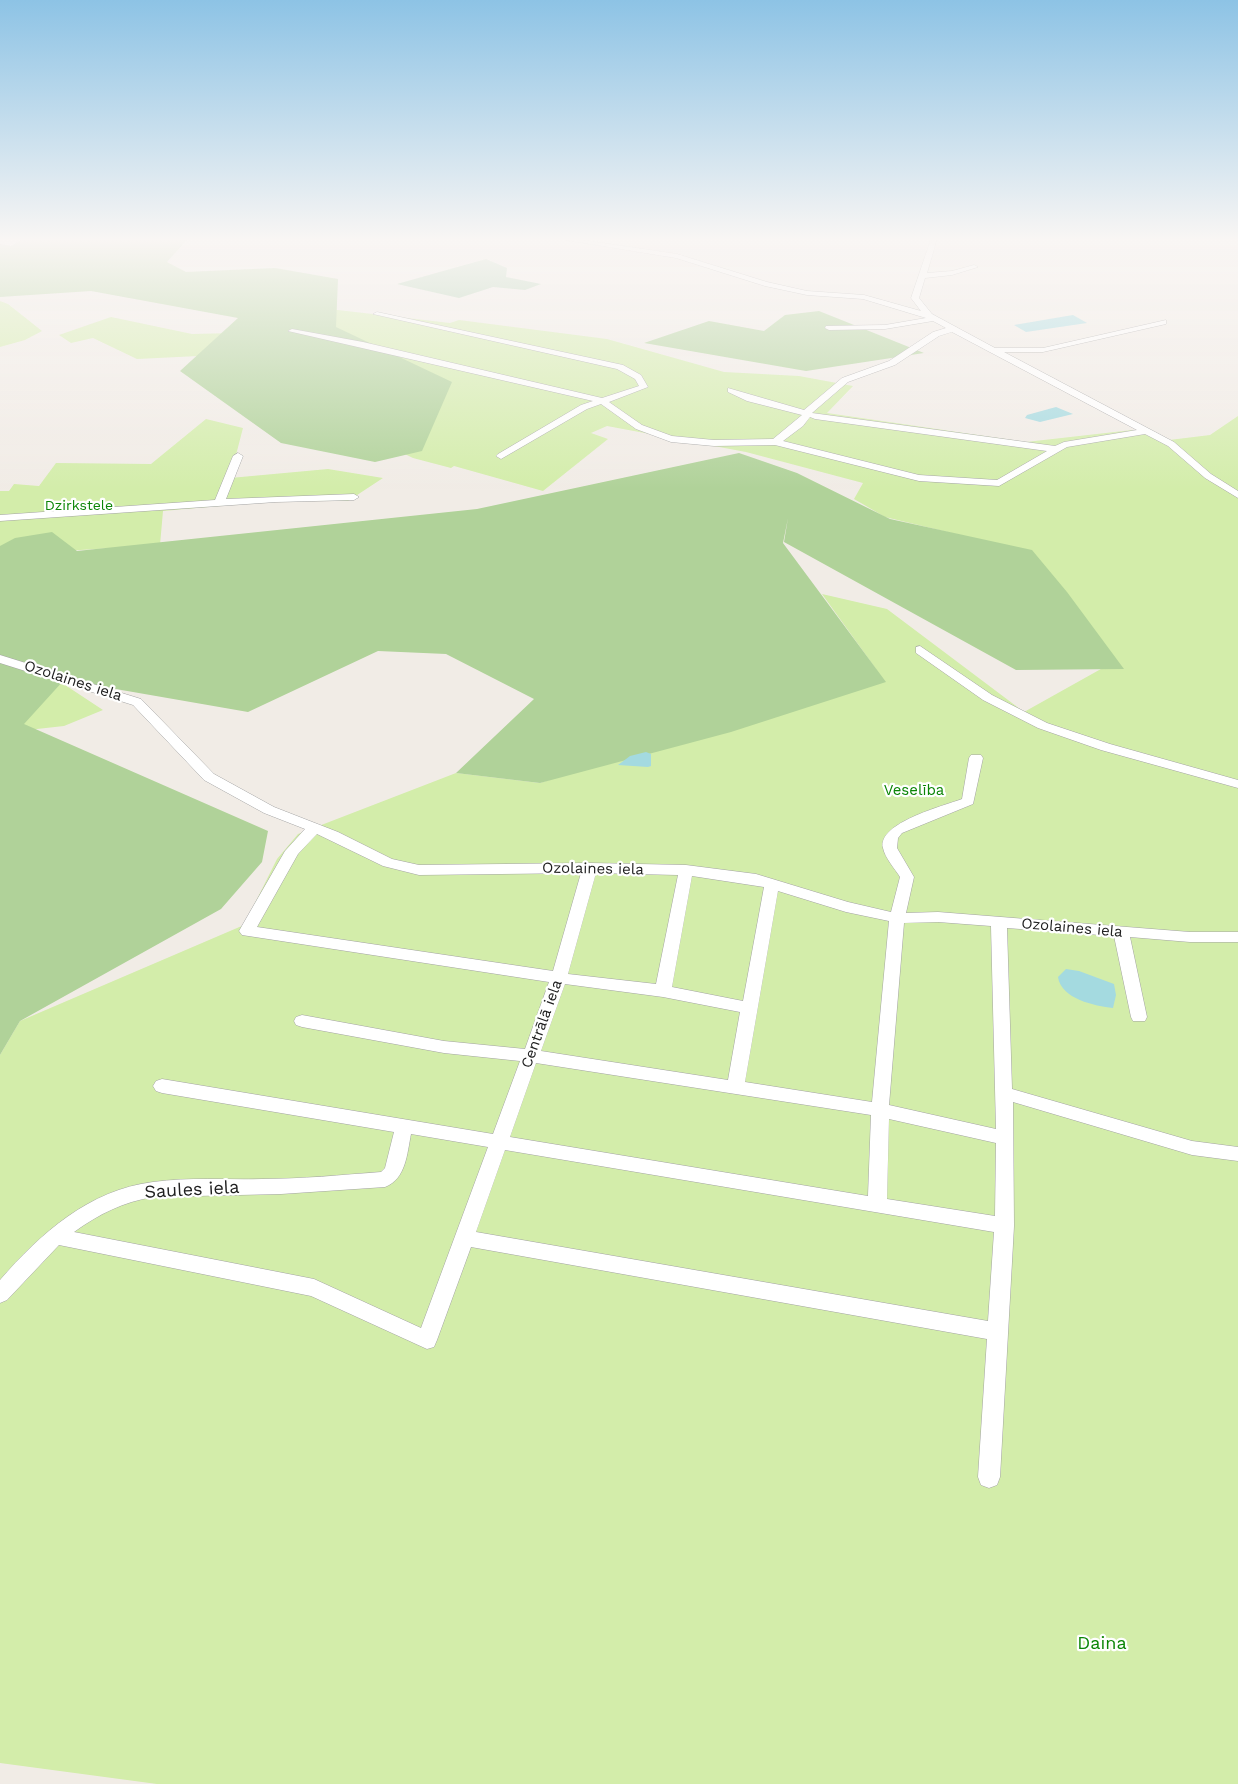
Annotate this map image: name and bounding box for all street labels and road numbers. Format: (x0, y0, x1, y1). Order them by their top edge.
street label: Ozolaines iela (22, 657, 124, 705)
street label: Ozolaines iela (542, 859, 644, 879)
street label: Ozolaines iela (1021, 915, 1123, 941)
street label: Centrālā iela (518, 977, 566, 1071)
street label: Saules iela (144, 1177, 240, 1203)

